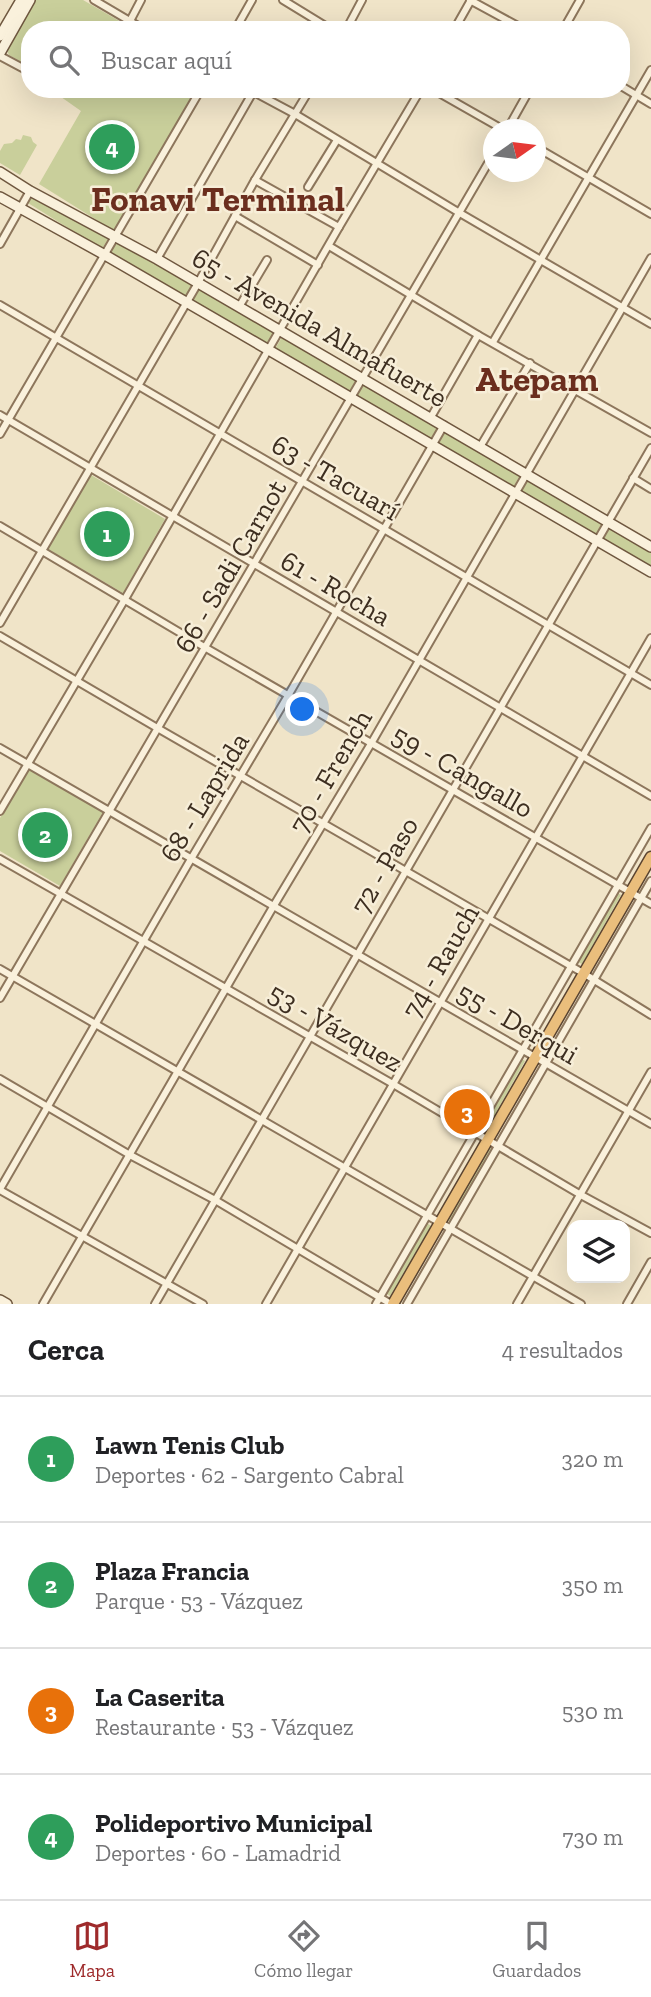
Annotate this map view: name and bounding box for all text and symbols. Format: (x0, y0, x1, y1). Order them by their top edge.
search box (21, 21, 630, 98)
icon: search (45, 41, 83, 79)
text: Buscar aquí (101, 44, 232, 76)
north arrow (483, 119, 546, 182)
pin: 4 (89, 121, 135, 173)
district label: Fonavi Terminal (91, 178, 345, 220)
street label: 65 - Avenida Almafuerte (186, 241, 453, 414)
district label: Atepam (476, 358, 599, 400)
street label: 63 - Tacuarí (266, 428, 406, 527)
street label: 66 - Sadi Carnot (168, 473, 294, 659)
pin: 1 (84, 508, 130, 560)
street label: 61 - Rocha (275, 544, 397, 633)
your location (285, 692, 319, 726)
street label: 70 - French (282, 703, 379, 839)
street label: 59 - Cangallo (386, 718, 539, 825)
street label: 68 - Laprida (153, 726, 256, 868)
pin: 2 (22, 809, 68, 861)
street label: 72 - Paso (344, 811, 425, 919)
street label: 74 - Rauch (395, 899, 486, 1024)
street label: 53 - Vázquez (263, 976, 409, 1079)
street label: 55 - Derqui (451, 976, 584, 1071)
pin: 3 (444, 1086, 490, 1138)
map controls (567, 1220, 630, 1283)
button: layers (567, 1220, 630, 1283)
text: Cerca (28, 1332, 104, 1368)
text: 4 resultados (502, 1336, 623, 1364)
text: Lawn Tenis Club (95, 1429, 284, 1461)
text: 1 (46, 1445, 56, 1473)
text: 320 m (562, 1445, 623, 1473)
text: Deportes · 62 - Sargento Cabral (95, 1461, 404, 1489)
text: Plaza Francia (95, 1555, 250, 1587)
text: 2 (45, 1571, 57, 1599)
text: 350 m (562, 1571, 623, 1599)
text: Parque · 53 - Vázquez (95, 1587, 303, 1615)
text: La Caserita (95, 1681, 225, 1713)
text: 3 (45, 1697, 57, 1725)
text: 530 m (562, 1697, 623, 1725)
text: Restaurante · 53 - Vázquez (95, 1713, 354, 1741)
text: Polideportivo Municipal (95, 1807, 372, 1839)
text: 4 (44, 1823, 58, 1851)
text: 730 m (563, 1823, 623, 1851)
text: Deportes · 60 - Lamadrid (95, 1839, 341, 1867)
tab: Mapa (70, 1917, 115, 1982)
tab: Cómo llegar (254, 1917, 353, 1982)
tab: Guardados (492, 1917, 581, 1982)

